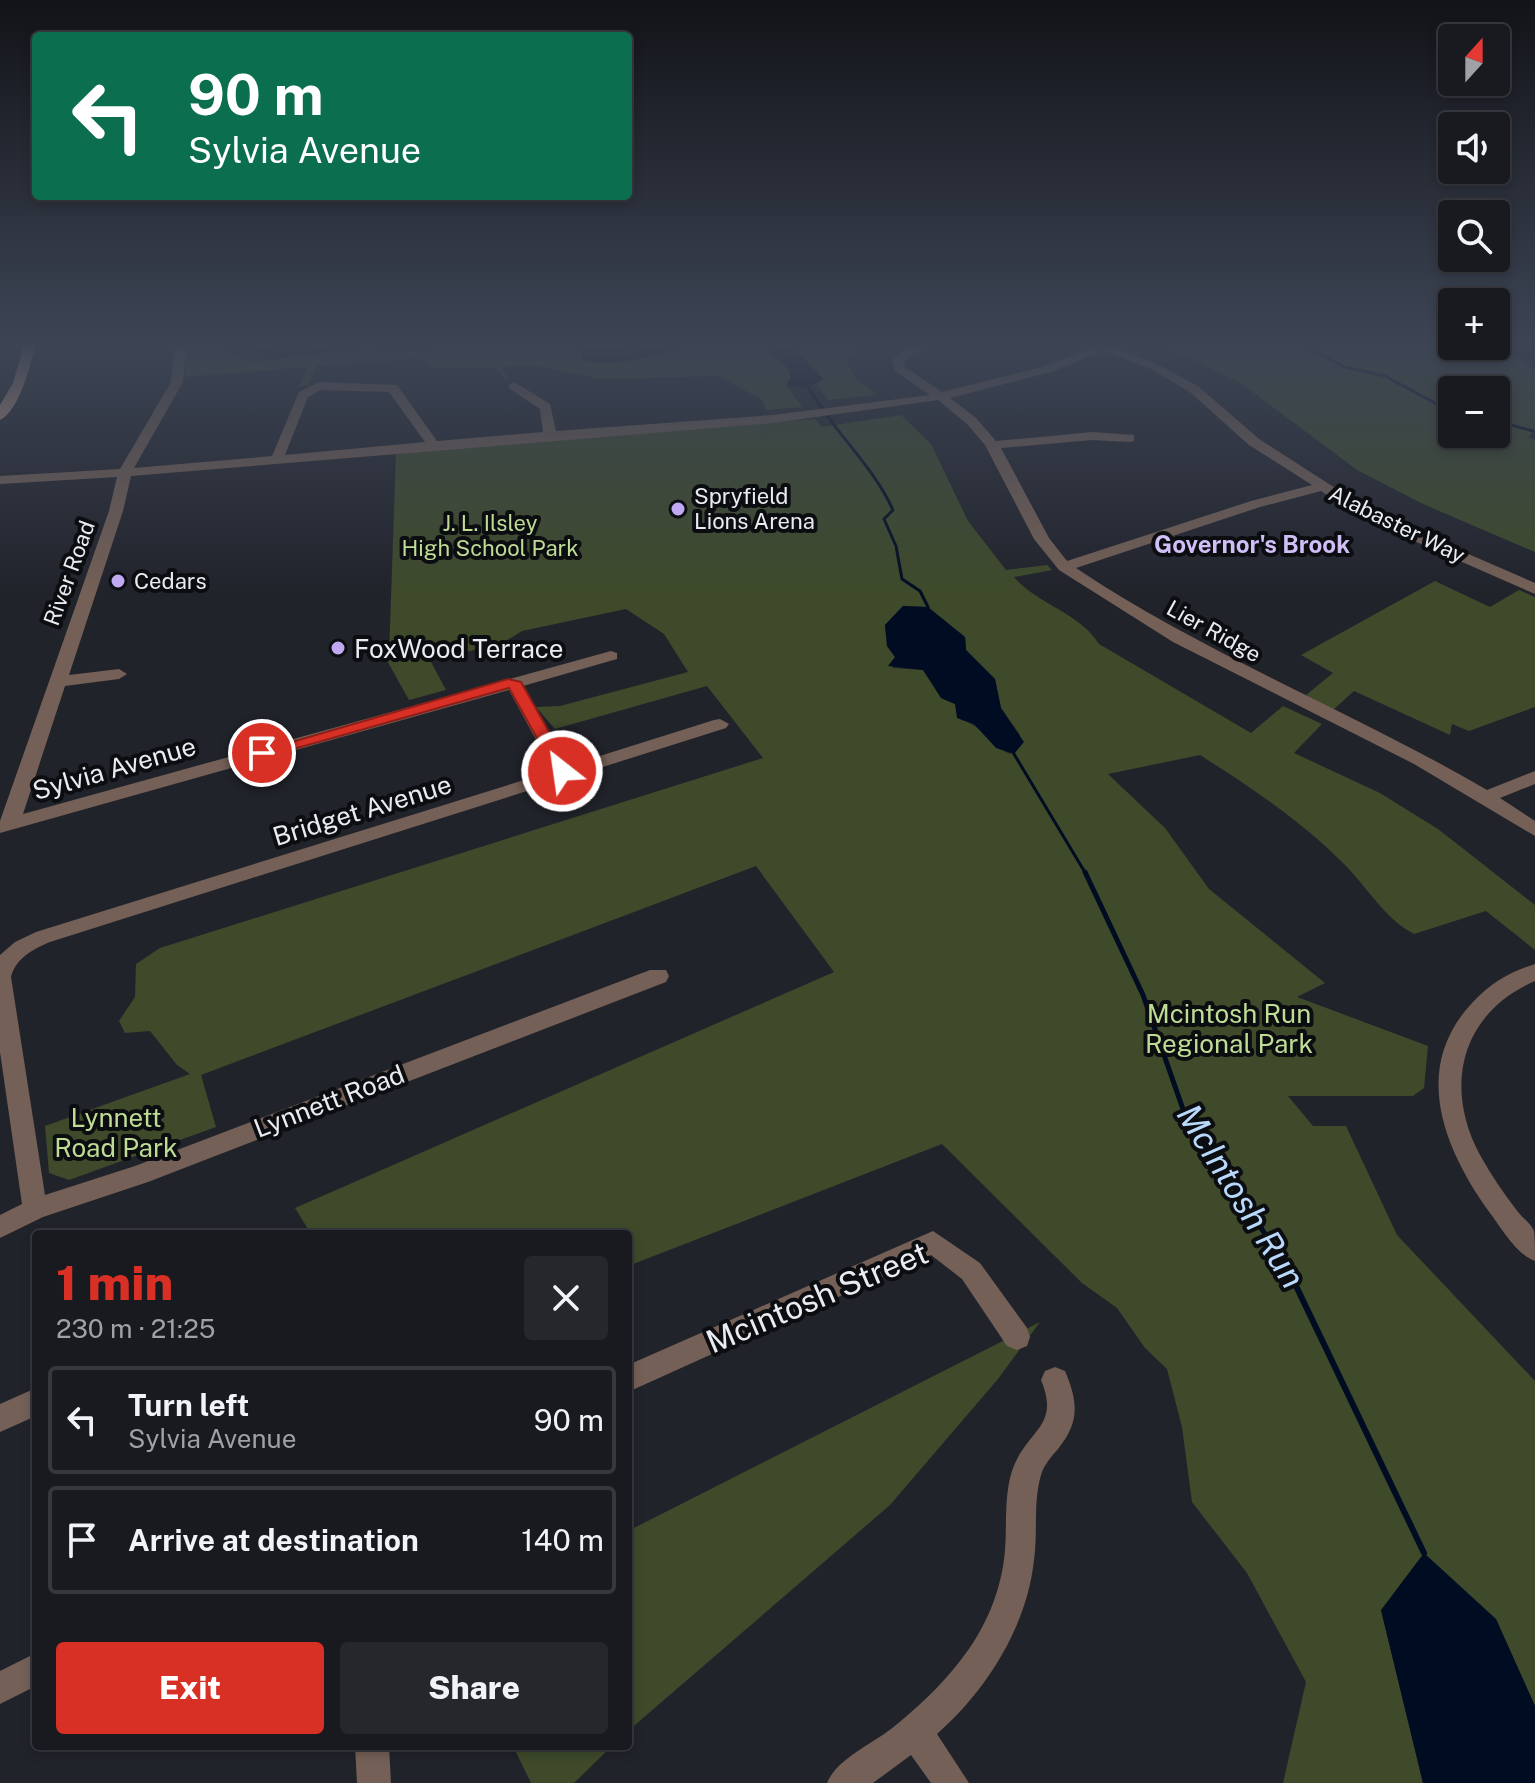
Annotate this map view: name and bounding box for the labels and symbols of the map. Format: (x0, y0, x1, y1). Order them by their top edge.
north arrow (1438, 24, 1510, 96)
street label: Alabaster Way (1325, 480, 1469, 568)
place label: Spryfield Lions Arena (694, 483, 815, 534)
marker: Spryfield Lions Arena (669, 500, 687, 518)
park label: J. L. Ilsley High School Park (401, 510, 579, 561)
street label: River Road (38, 517, 100, 629)
district label: Governor's Brook (1154, 530, 1350, 558)
place label: Cedars (134, 568, 207, 594)
marker: Cedars (109, 572, 127, 590)
street label: Lier Ridge (1162, 595, 1266, 667)
place label: FoxWood Terrace (354, 633, 564, 664)
marker: FoxWood Terrace (329, 639, 347, 657)
pin (228, 719, 296, 787)
position arrow (520, 729, 604, 813)
street label: Sylvia Avenue (29, 730, 199, 806)
street label: Bridget Avenue (269, 768, 455, 852)
park label: Mcintosh Run Regional Park (1145, 998, 1313, 1059)
street label: Lynnett Road (249, 1058, 409, 1144)
water label: McIntosh Run (1169, 1097, 1313, 1295)
park label: Lynnett Road Park (54, 1102, 178, 1163)
street label: Mcintosh Street (701, 1234, 933, 1360)

